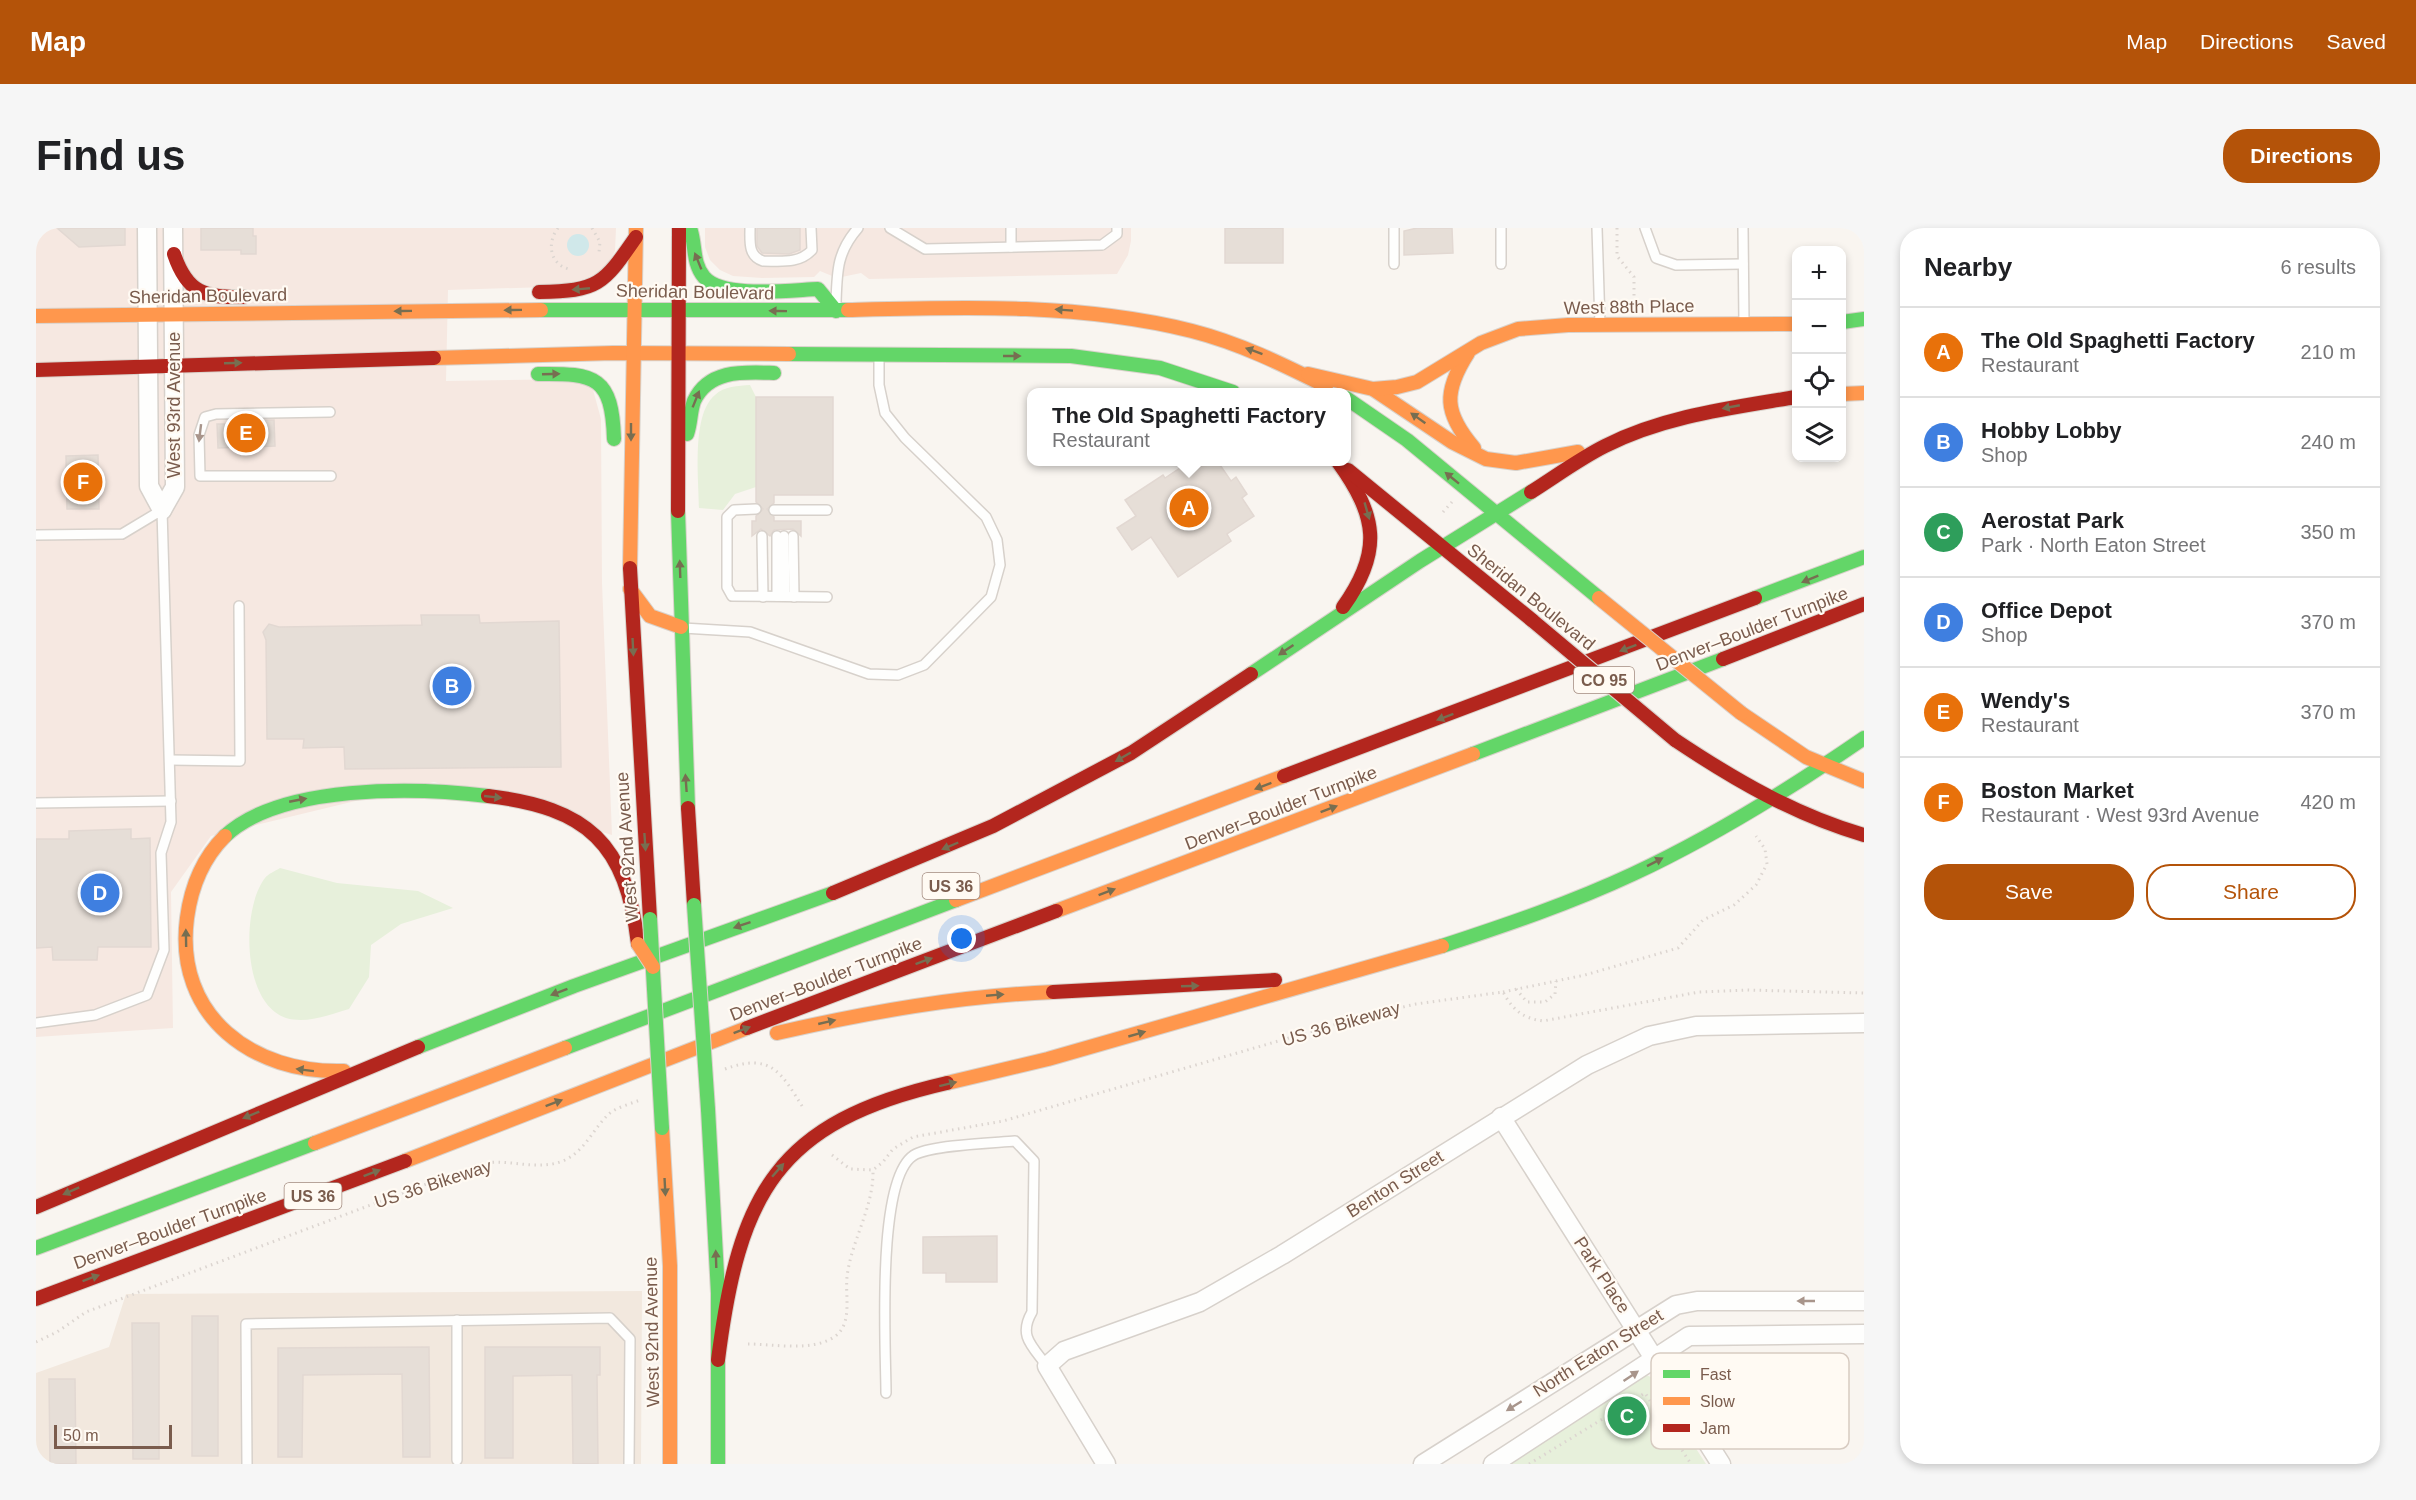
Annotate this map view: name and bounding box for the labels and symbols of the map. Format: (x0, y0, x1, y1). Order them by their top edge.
one-way arrow (693, 251, 703, 269)
street label: Sheridan Boulevard (616, 281, 774, 303)
street label: Sheridan Boulevard (129, 285, 287, 307)
one-way arrow (572, 285, 591, 294)
street label: West 88th Place (1563, 296, 1695, 318)
one-way arrow (504, 305, 523, 315)
one-way arrow (768, 306, 787, 316)
one-way arrow (1055, 306, 1074, 315)
one-way arrow (394, 307, 413, 316)
street label: West 93rd Avenue (164, 332, 184, 478)
one-way arrow (1245, 346, 1263, 356)
one-way arrow (1002, 351, 1021, 361)
one-way arrow (223, 358, 242, 368)
one-way arrow (541, 369, 560, 378)
one-way arrow (692, 390, 701, 408)
one-way arrow (1721, 403, 1740, 412)
pin: E (226, 410, 266, 456)
one-way arrow (1411, 412, 1427, 424)
one-way arrow (626, 423, 636, 442)
one-way arrow (196, 424, 205, 443)
pin: F (64, 460, 102, 504)
one-way arrow (1445, 472, 1460, 485)
pin: A (1170, 486, 1208, 530)
one-way arrow (1363, 502, 1372, 520)
street label: Sheridan Boulevard (1463, 539, 1599, 655)
one-way arrow (675, 559, 685, 578)
one-way arrow (1800, 574, 1818, 584)
street label: Denver–Boulder Turnpike (1653, 583, 1851, 675)
one-way arrow (629, 637, 638, 656)
one-way arrow (1279, 644, 1295, 656)
one-way arrow (1618, 644, 1636, 654)
pin: B (432, 664, 472, 708)
road number: CO 95 (1574, 667, 1634, 693)
one-way arrow (1436, 713, 1454, 722)
one-way arrow (1115, 752, 1132, 762)
street label: Denver–Boulder Turnpike (1182, 762, 1380, 854)
street label: West 92nd Avenue (612, 771, 642, 923)
one-way arrow (681, 774, 691, 793)
one-way arrow (1254, 782, 1272, 791)
one-way arrow (483, 792, 502, 802)
one-way arrow (289, 796, 308, 805)
one-way arrow (1320, 804, 1338, 814)
one-way arrow (640, 832, 650, 851)
one-way arrow (941, 842, 959, 851)
one-way arrow (1647, 857, 1664, 867)
pin: D (80, 870, 120, 916)
road number: US 36 (922, 873, 980, 899)
one-way arrow (1098, 887, 1116, 897)
one-way arrow (733, 920, 751, 930)
your location (947, 924, 976, 953)
one-way arrow (181, 929, 190, 948)
street label: Denver–Boulder Turnpike (727, 933, 925, 1025)
one-way arrow (915, 956, 933, 965)
one-way arrow (1180, 981, 1199, 991)
one-way arrow (550, 988, 568, 997)
one-way arrow (986, 990, 1005, 999)
street label: US 36 Bikeway (1280, 998, 1402, 1050)
one-way arrow (818, 1016, 837, 1026)
one-way arrow (733, 1025, 751, 1034)
one-way arrow (1128, 1029, 1146, 1038)
one-way arrow (295, 1066, 314, 1075)
one-way arrow (939, 1078, 958, 1088)
one-way arrow (545, 1098, 563, 1107)
one-way arrow (241, 1110, 259, 1120)
street label: Benton Street (1343, 1146, 1447, 1222)
street label: US 36 Bikeway (372, 1156, 494, 1212)
one-way arrow (771, 1163, 784, 1178)
one-way arrow (363, 1168, 381, 1178)
one-way arrow (661, 1177, 670, 1196)
road number: US 36 (284, 1183, 342, 1209)
street label: Denver–Boulder Turnpike (71, 1185, 269, 1273)
one-way arrow (62, 1187, 80, 1196)
street label: Park Place (1570, 1233, 1634, 1317)
one-way arrow (712, 1250, 721, 1269)
street label: West 92nd Avenue (641, 1257, 663, 1407)
one-way arrow (82, 1273, 100, 1282)
one-way arrow (1796, 1296, 1815, 1306)
street label: North Eaton Street (1529, 1305, 1667, 1401)
legend (1651, 1353, 1849, 1449)
text: Fast (1700, 1366, 1732, 1383)
one-way arrow (1623, 1371, 1639, 1382)
text: Slow (1700, 1393, 1735, 1410)
pin: C (1608, 1394, 1646, 1438)
one-way arrow (1506, 1400, 1522, 1411)
text: Jam (1700, 1420, 1730, 1437)
scale bar (54, 1422, 172, 1450)

